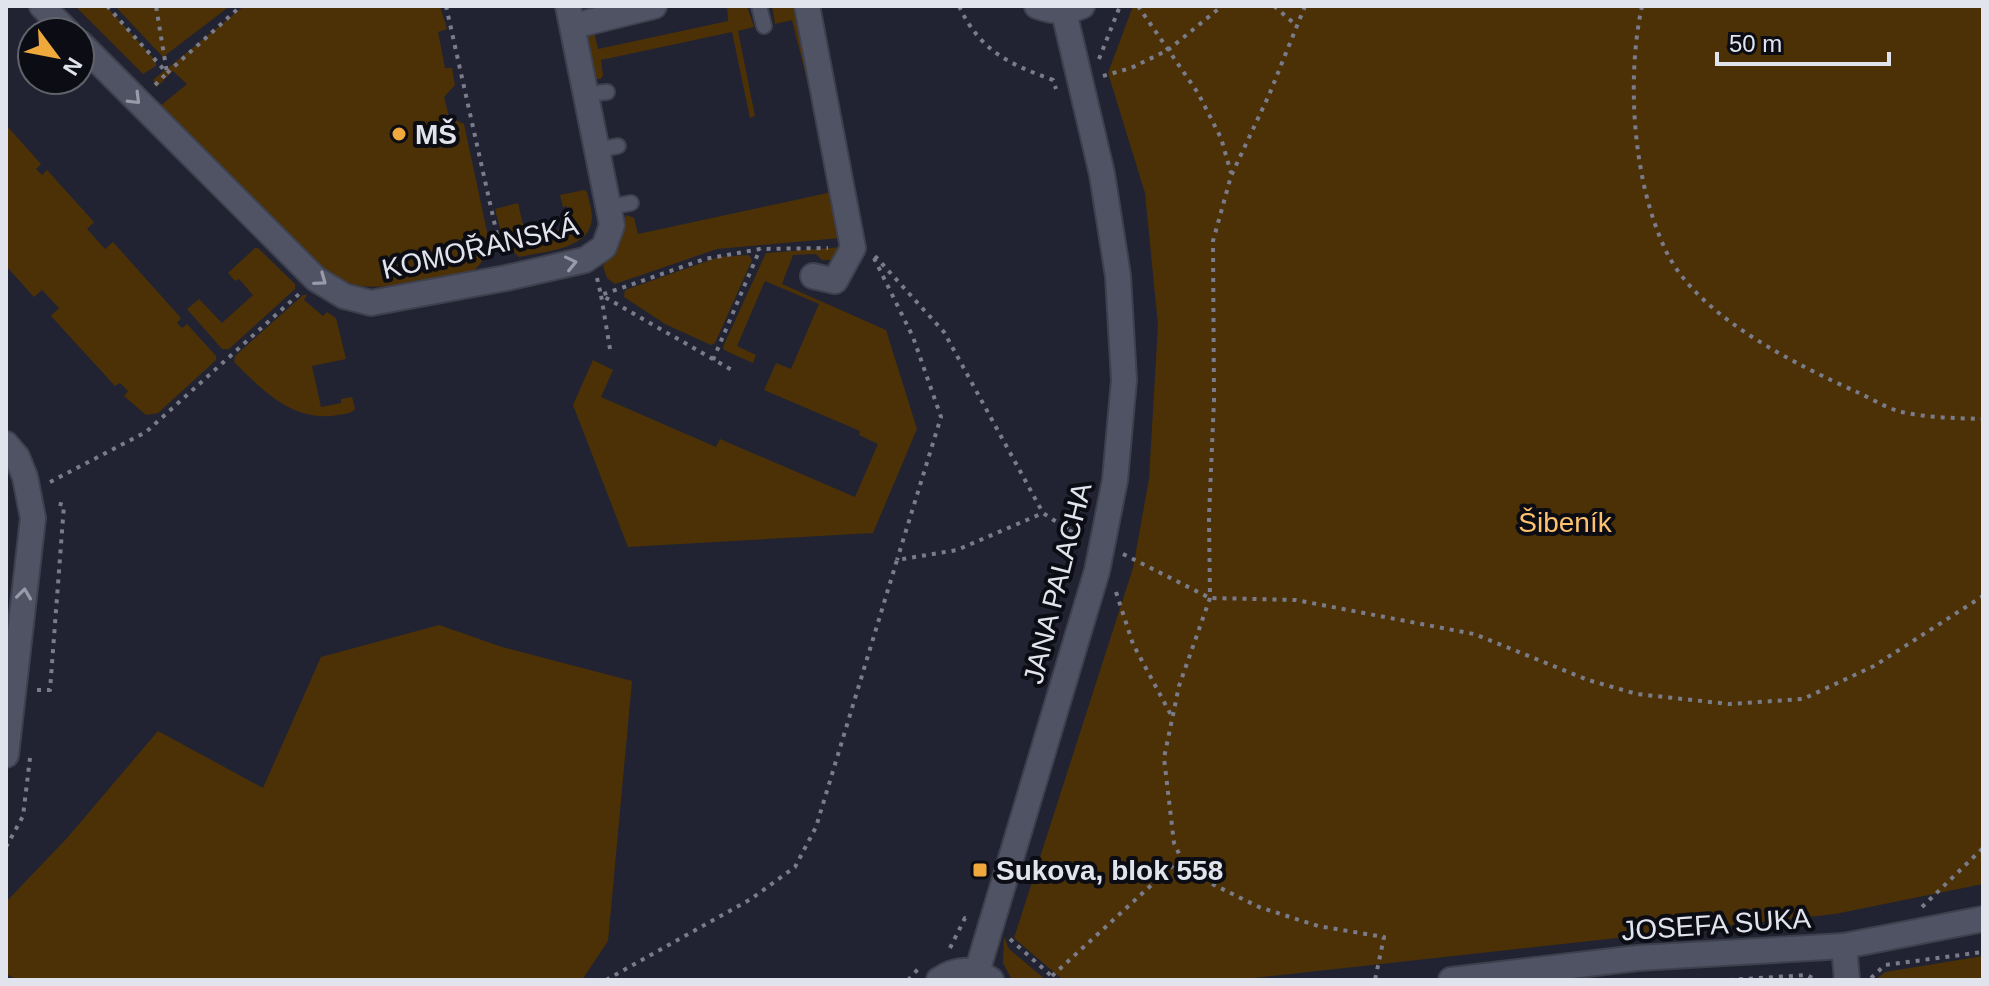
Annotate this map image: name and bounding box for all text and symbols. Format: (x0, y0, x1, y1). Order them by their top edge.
north arrow (16, 16, 96, 96)
scale bar (1717, 16, 1889, 66)
text: 50 m (1729, 30, 1782, 57)
text: N (58, 53, 87, 80)
one-way arrow (126, 89, 140, 104)
place label: MŠ (415, 118, 457, 150)
marker: MŠ (390, 125, 408, 143)
street label: KOMOŘANSKÁ (379, 210, 582, 285)
one-way arrow (564, 255, 578, 272)
one-way arrow (312, 271, 327, 285)
street label: JANA PALACHA (1017, 479, 1098, 687)
park label: Šibeník (1518, 507, 1613, 538)
one-way arrow (16, 587, 33, 600)
place label: Sukova, blok 558 (996, 855, 1223, 886)
marker: Sukova, blok 558 (971, 861, 989, 879)
street label: JOSEFA SUKA (1620, 902, 1812, 947)

